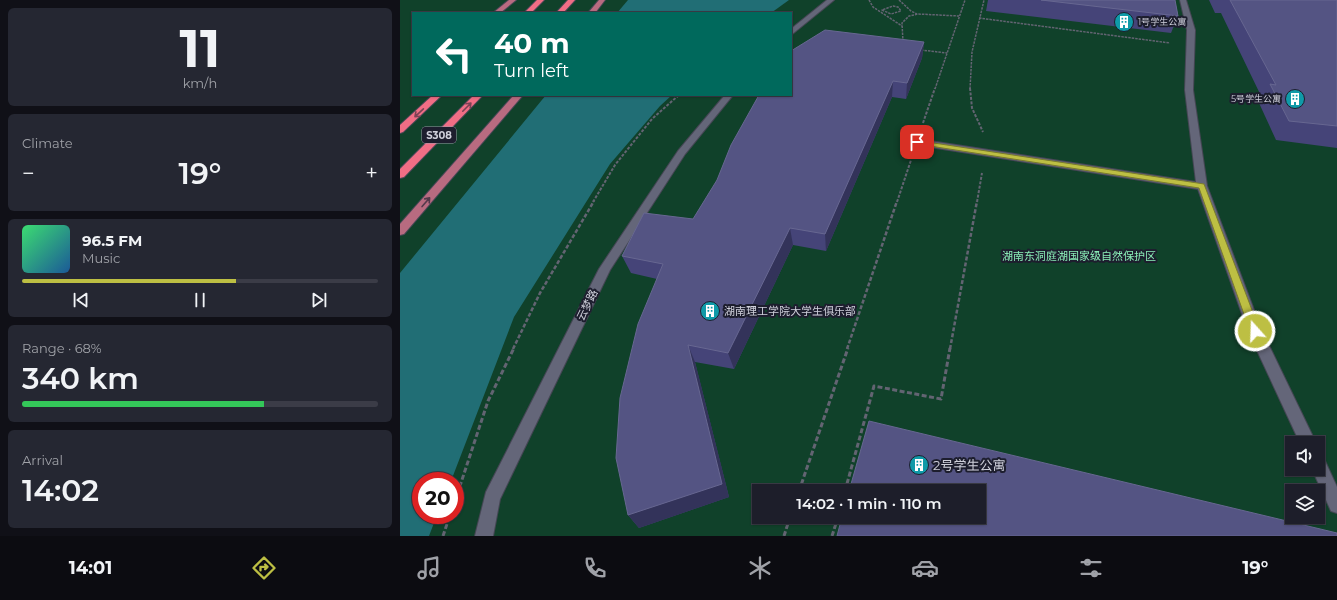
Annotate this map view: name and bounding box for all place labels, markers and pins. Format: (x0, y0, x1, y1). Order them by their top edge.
building icon: 1号学生公寓 (1113, 11, 1135, 33)
place label: 1号学生公寓 (1138, 16, 1186, 27)
building icon: 5号学生公寓 (1284, 88, 1306, 110)
place label: 5号学生公寓 (1231, 93, 1281, 104)
pin (900, 125, 934, 159)
building icon: 湖南理工学院大学生俱乐部 (699, 300, 721, 322)
place label: 湖南理工学院大学生俱乐部 (724, 304, 856, 318)
building icon: 2号学生公寓 (908, 454, 930, 476)
place label: 2号学生公寓 (933, 457, 1005, 473)

